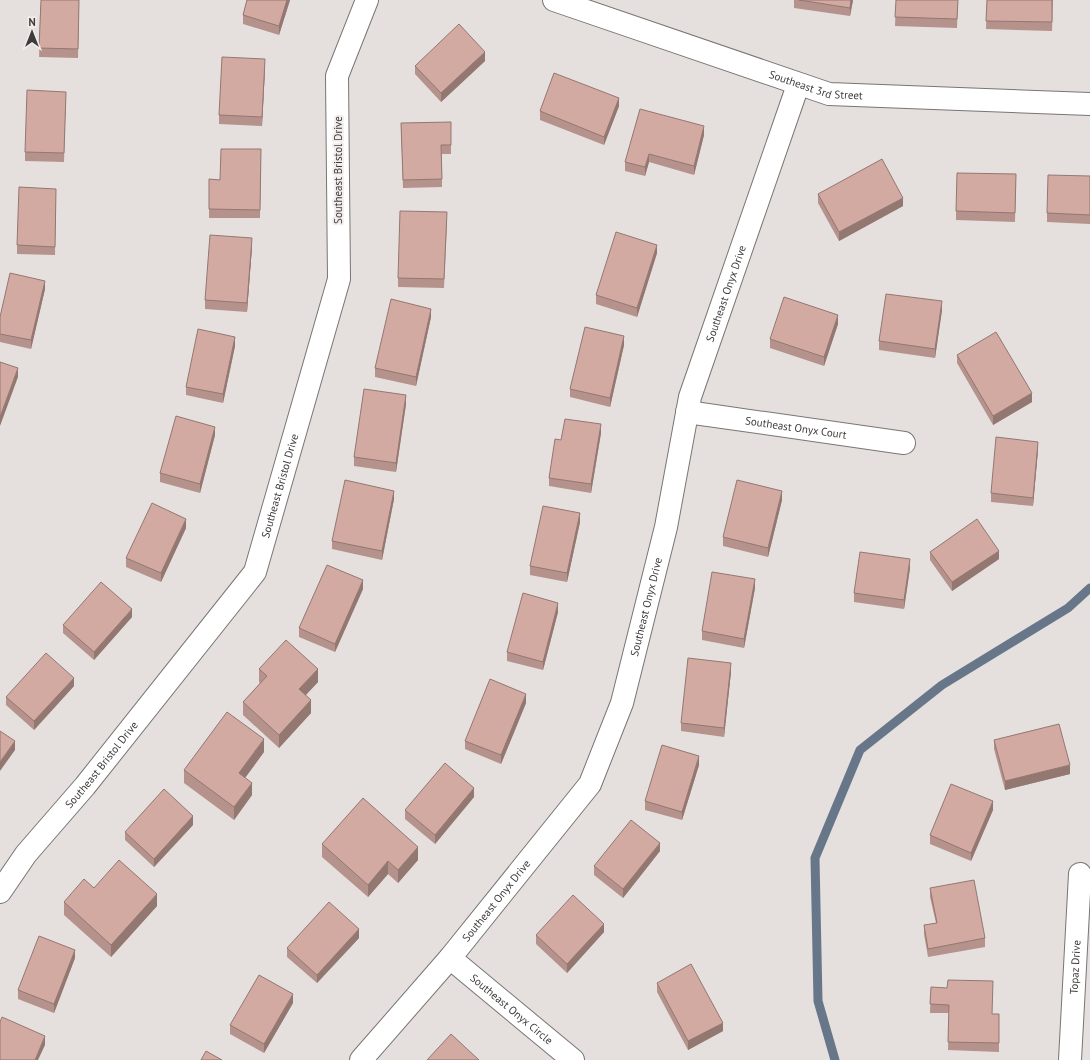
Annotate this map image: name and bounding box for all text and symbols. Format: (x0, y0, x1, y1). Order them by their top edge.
north arrow (12, 12, 52, 52)
text: N (28, 15, 36, 29)
street label: Southeast 3rd Street (767, 67, 863, 102)
street label: Southeast Bristol Drive (331, 116, 345, 224)
street label: Southeast Onyx Drive (703, 243, 749, 344)
street label: Southeast Onyx Court (744, 413, 848, 442)
street label: Southeast Bristol Drive (258, 432, 301, 540)
street label: Southeast Onyx Drive (627, 556, 665, 658)
street label: Southeast Bristol Drive (62, 718, 141, 811)
street label: Southeast Onyx Drive (459, 856, 534, 945)
street label: Topaz Drive (1067, 939, 1083, 995)
street label: Southeast Onyx Circle (467, 971, 556, 1048)

